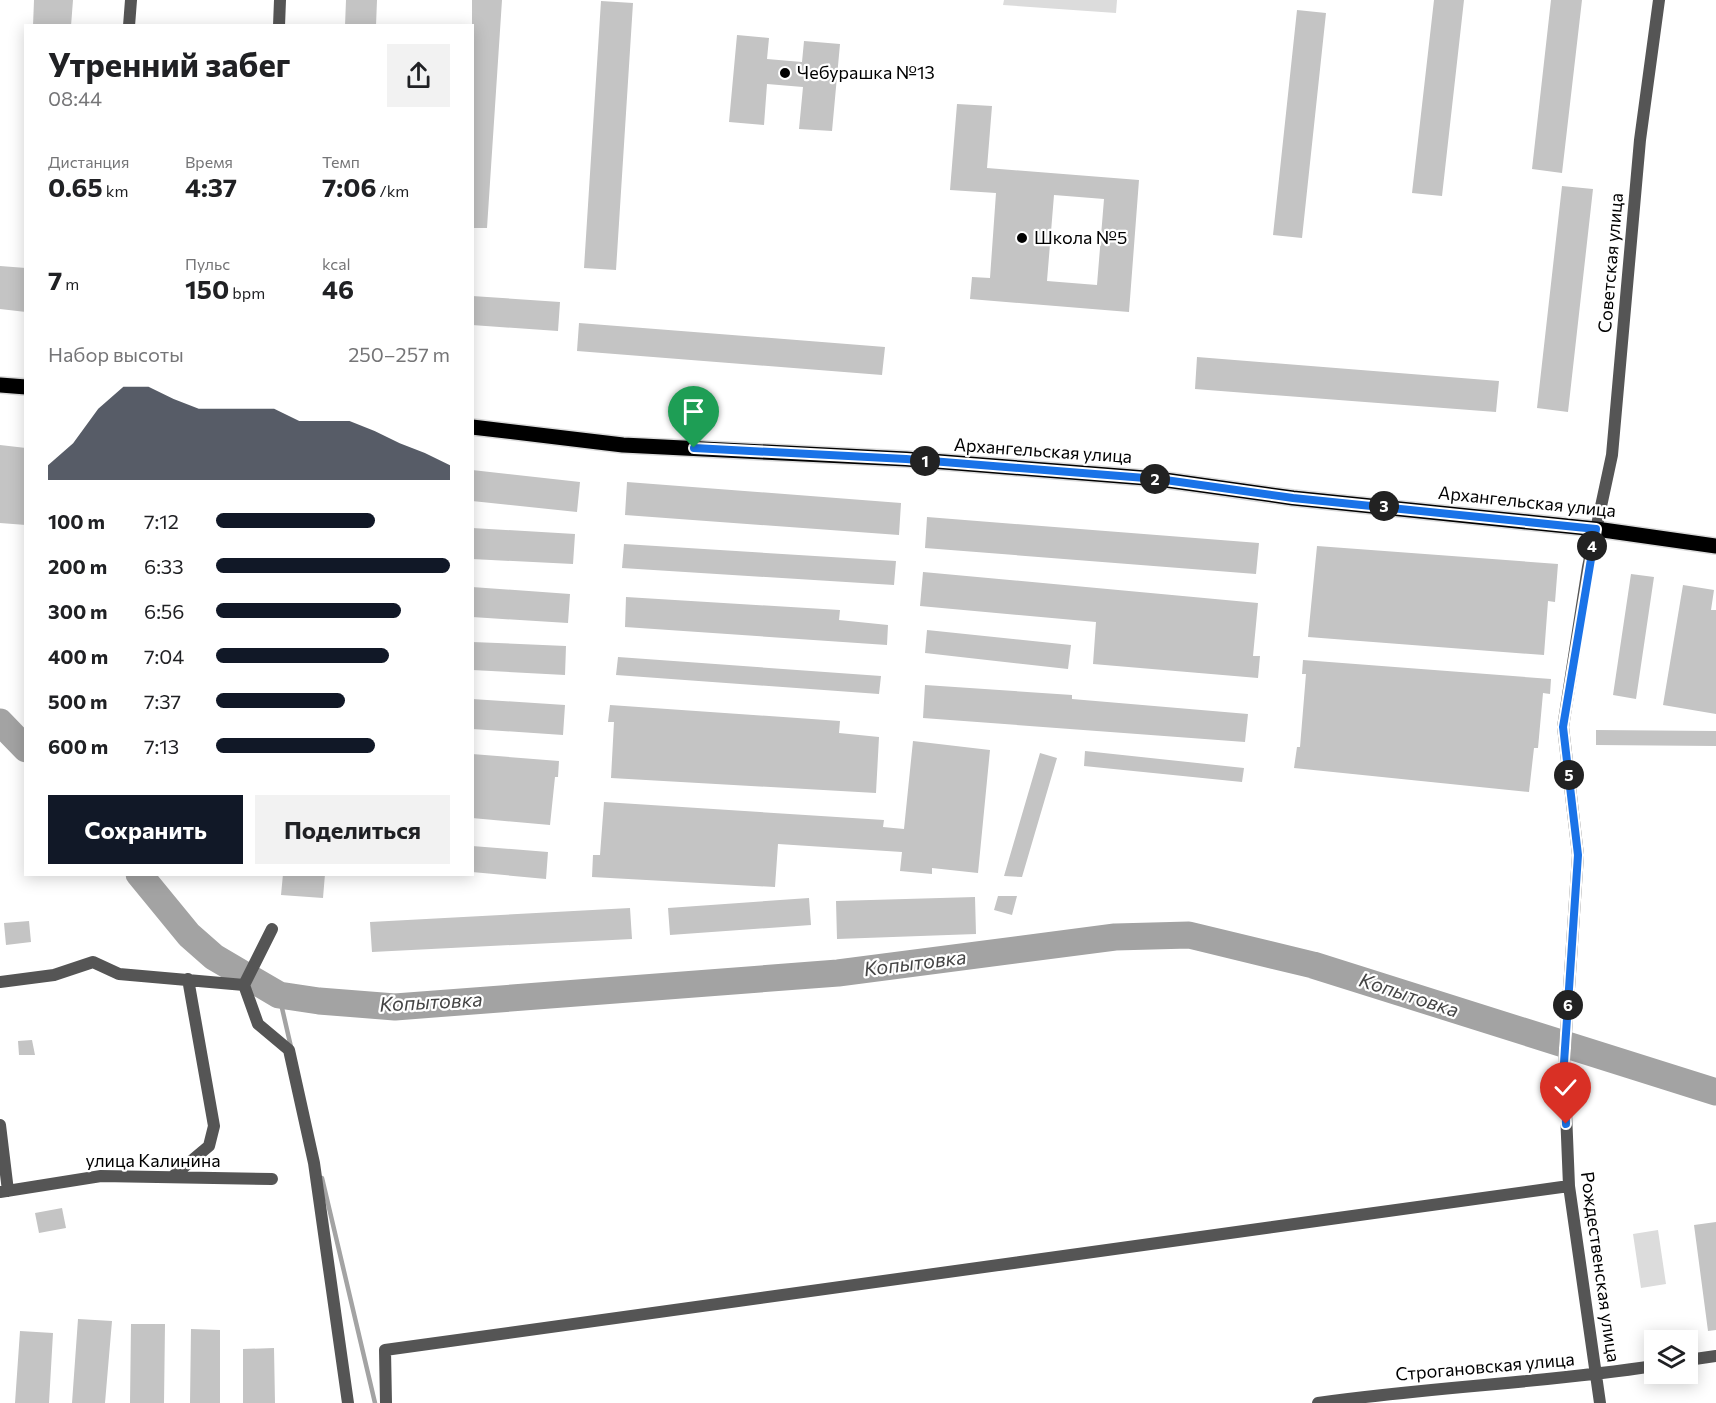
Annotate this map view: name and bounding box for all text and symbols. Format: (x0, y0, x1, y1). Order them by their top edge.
text: Утренний забег (48, 43, 290, 84)
button: share (387, 44, 450, 107)
place label: Чебурашка №13 (797, 61, 935, 83)
marker: Чебурашка №13 (778, 66, 792, 80)
text: 08:44 (48, 86, 102, 110)
text: Дистанция (48, 152, 129, 171)
text: Время (185, 152, 233, 171)
text: Темп (322, 152, 360, 171)
text: 0.65 (48, 171, 103, 202)
text: 4:37 (185, 171, 237, 202)
text: 7:06 (322, 171, 376, 202)
text: km (103, 181, 128, 200)
text: /km (376, 181, 409, 200)
street label: Советская улица (1593, 192, 1627, 334)
place label: Школа №5 (1034, 226, 1127, 248)
marker: Школа №5 (1015, 231, 1029, 245)
text: Пульс (185, 254, 230, 273)
text: kcal (322, 254, 351, 273)
text: 7 (48, 264, 62, 295)
text: 150 (185, 273, 229, 304)
text: 46 (322, 273, 354, 304)
text: m (62, 274, 79, 293)
text: bpm (229, 283, 265, 302)
text: Набор высоты (48, 342, 184, 366)
text: 250–257 m (348, 342, 450, 366)
pin (668, 386, 719, 448)
icon: arrive (677, 395, 710, 428)
street label: Архангельская улица (953, 433, 1133, 467)
pin: 1 (910, 446, 940, 476)
text: 1 (921, 451, 929, 470)
pin: 2 (1140, 464, 1170, 494)
text: 2 (1150, 469, 1160, 488)
street label: Архангельская улица (1437, 481, 1617, 521)
pin: 3 (1369, 491, 1399, 521)
text: 3 (1379, 496, 1389, 515)
text: 100 m (48, 509, 105, 533)
text: 7:12 (144, 509, 179, 533)
pin: 4 (1577, 531, 1607, 561)
text: 4 (1587, 536, 1597, 555)
text: 200 m (48, 554, 107, 578)
text: 6:33 (144, 554, 184, 578)
text: 300 m (48, 599, 108, 623)
text: 6:56 (144, 599, 185, 623)
text: 400 m (48, 644, 108, 668)
text: 7:04 (144, 644, 184, 668)
text: 500 m (48, 689, 108, 713)
text: 7:37 (144, 689, 181, 713)
text: 600 m (48, 734, 108, 758)
text: 7:13 (144, 734, 179, 758)
pin: 5 (1554, 760, 1584, 790)
text: 5 (1564, 765, 1574, 784)
button: Сохранить (48, 795, 243, 864)
button: Поделиться (255, 795, 450, 864)
water label: Копытовка (862, 944, 968, 980)
water label: Копытовка (1357, 967, 1462, 1021)
water label: Копытовка (379, 986, 483, 1016)
pin: 6 (1553, 990, 1583, 1020)
text: 6 (1563, 995, 1573, 1014)
pin (1540, 1062, 1591, 1124)
icon: check (1549, 1071, 1582, 1104)
street label: улица Калинина (86, 1149, 220, 1171)
street label: Рождественская улица (1577, 1170, 1625, 1364)
map controls (1644, 1330, 1698, 1384)
button: layers (1644, 1330, 1698, 1384)
street label: Строгановская улица (1394, 1347, 1575, 1385)

